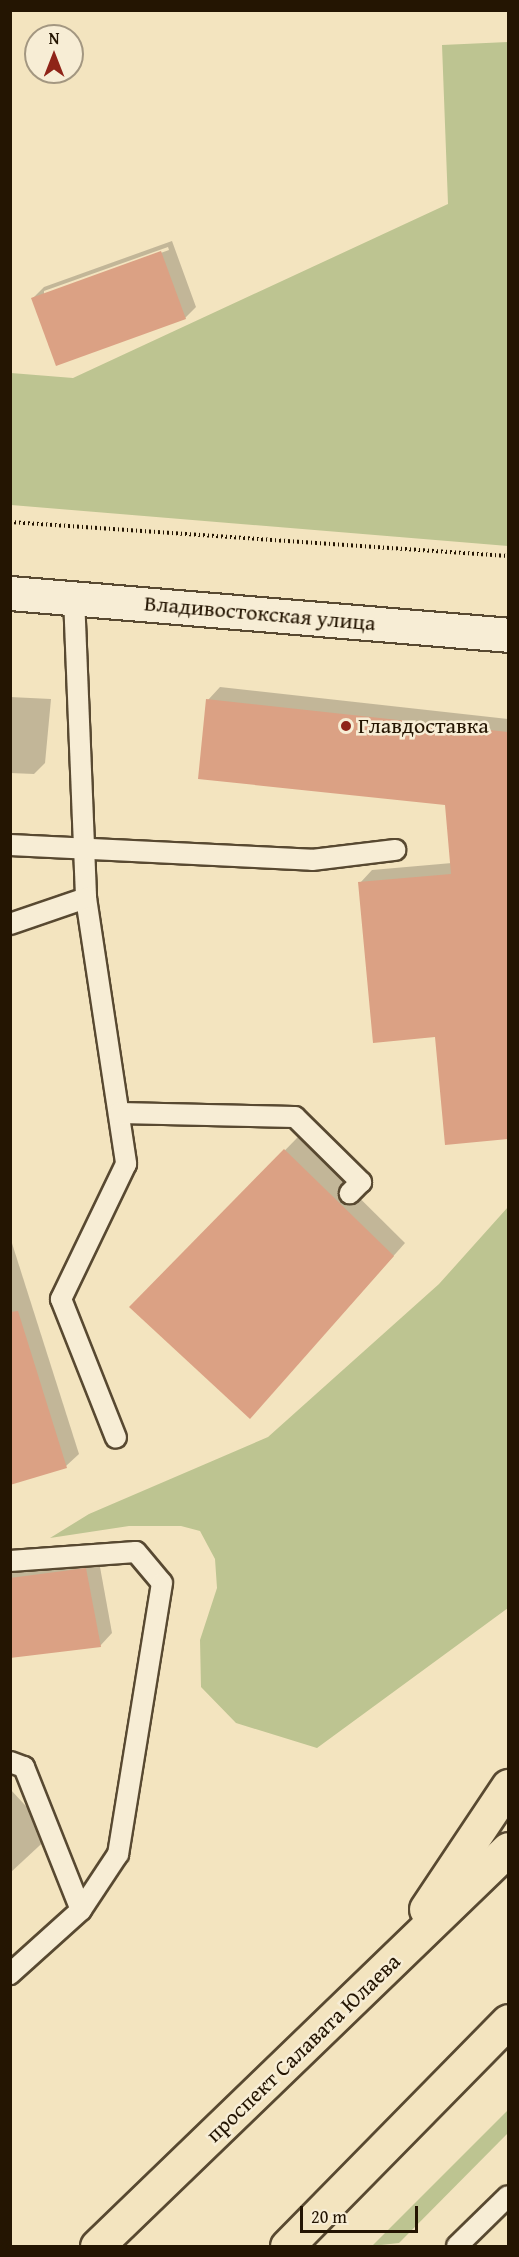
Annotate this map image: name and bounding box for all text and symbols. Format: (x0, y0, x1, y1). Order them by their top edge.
north arrow (24, 24, 84, 84)
text: N (49, 26, 59, 50)
street label: Владивостокская улица (143, 590, 377, 636)
place label: Главдоставка (358, 713, 489, 739)
marker: Главдоставка (339, 719, 353, 733)
street label: проспект Салавата Юлаева (200, 1948, 406, 2148)
scale bar (303, 2194, 422, 2232)
text: 20 m (311, 2203, 347, 2230)

